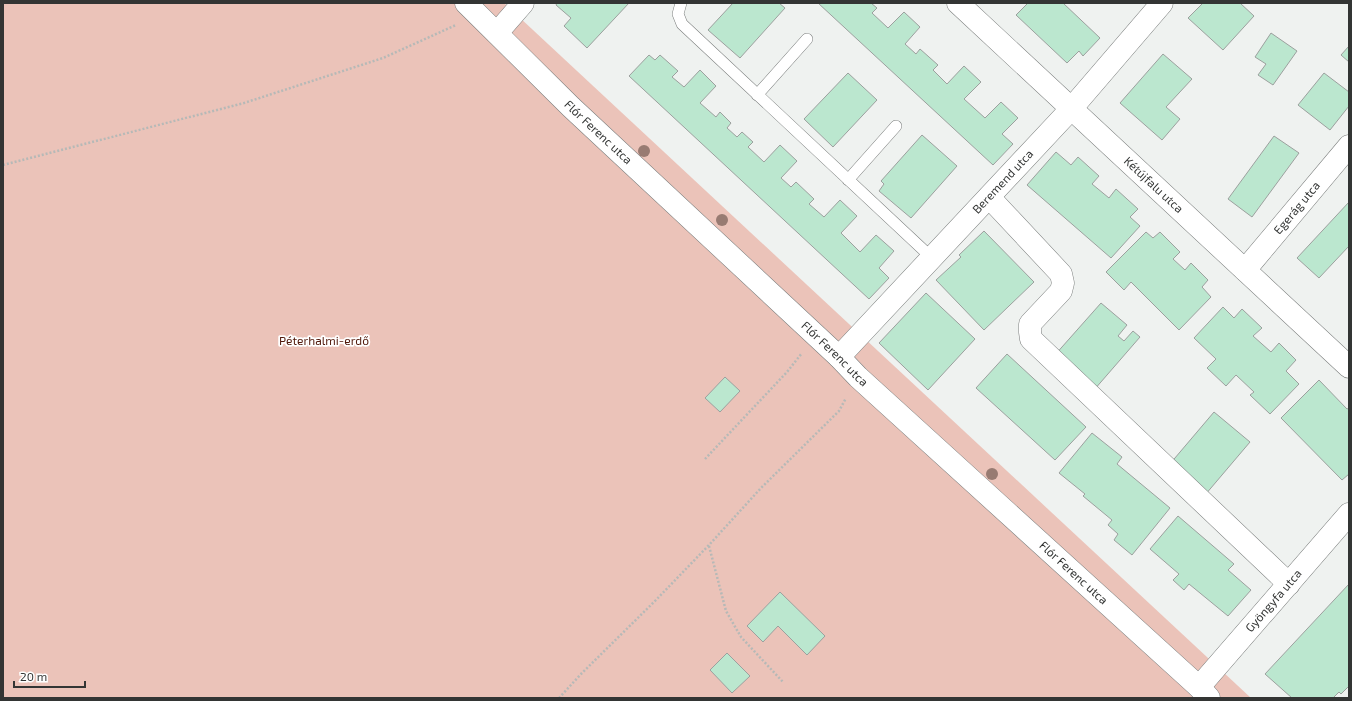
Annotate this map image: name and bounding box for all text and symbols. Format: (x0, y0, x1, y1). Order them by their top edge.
street label: Flór Ferenc utca (562, 97, 636, 167)
street label: Beremend utca (969, 146, 1035, 216)
street label: Kétújfalu utca (1122, 153, 1187, 215)
street label: Egerág utca (1270, 178, 1322, 237)
street label: Flór Ferenc utca (799, 318, 871, 389)
park label: Péterhalmi-erdő (279, 333, 369, 347)
street label: Flór Ferenc utca (1037, 538, 1111, 607)
street label: Gyöngyfa utca (1242, 566, 1304, 634)
scale bar (14, 663, 85, 689)
text: 20 m (20, 669, 47, 683)

